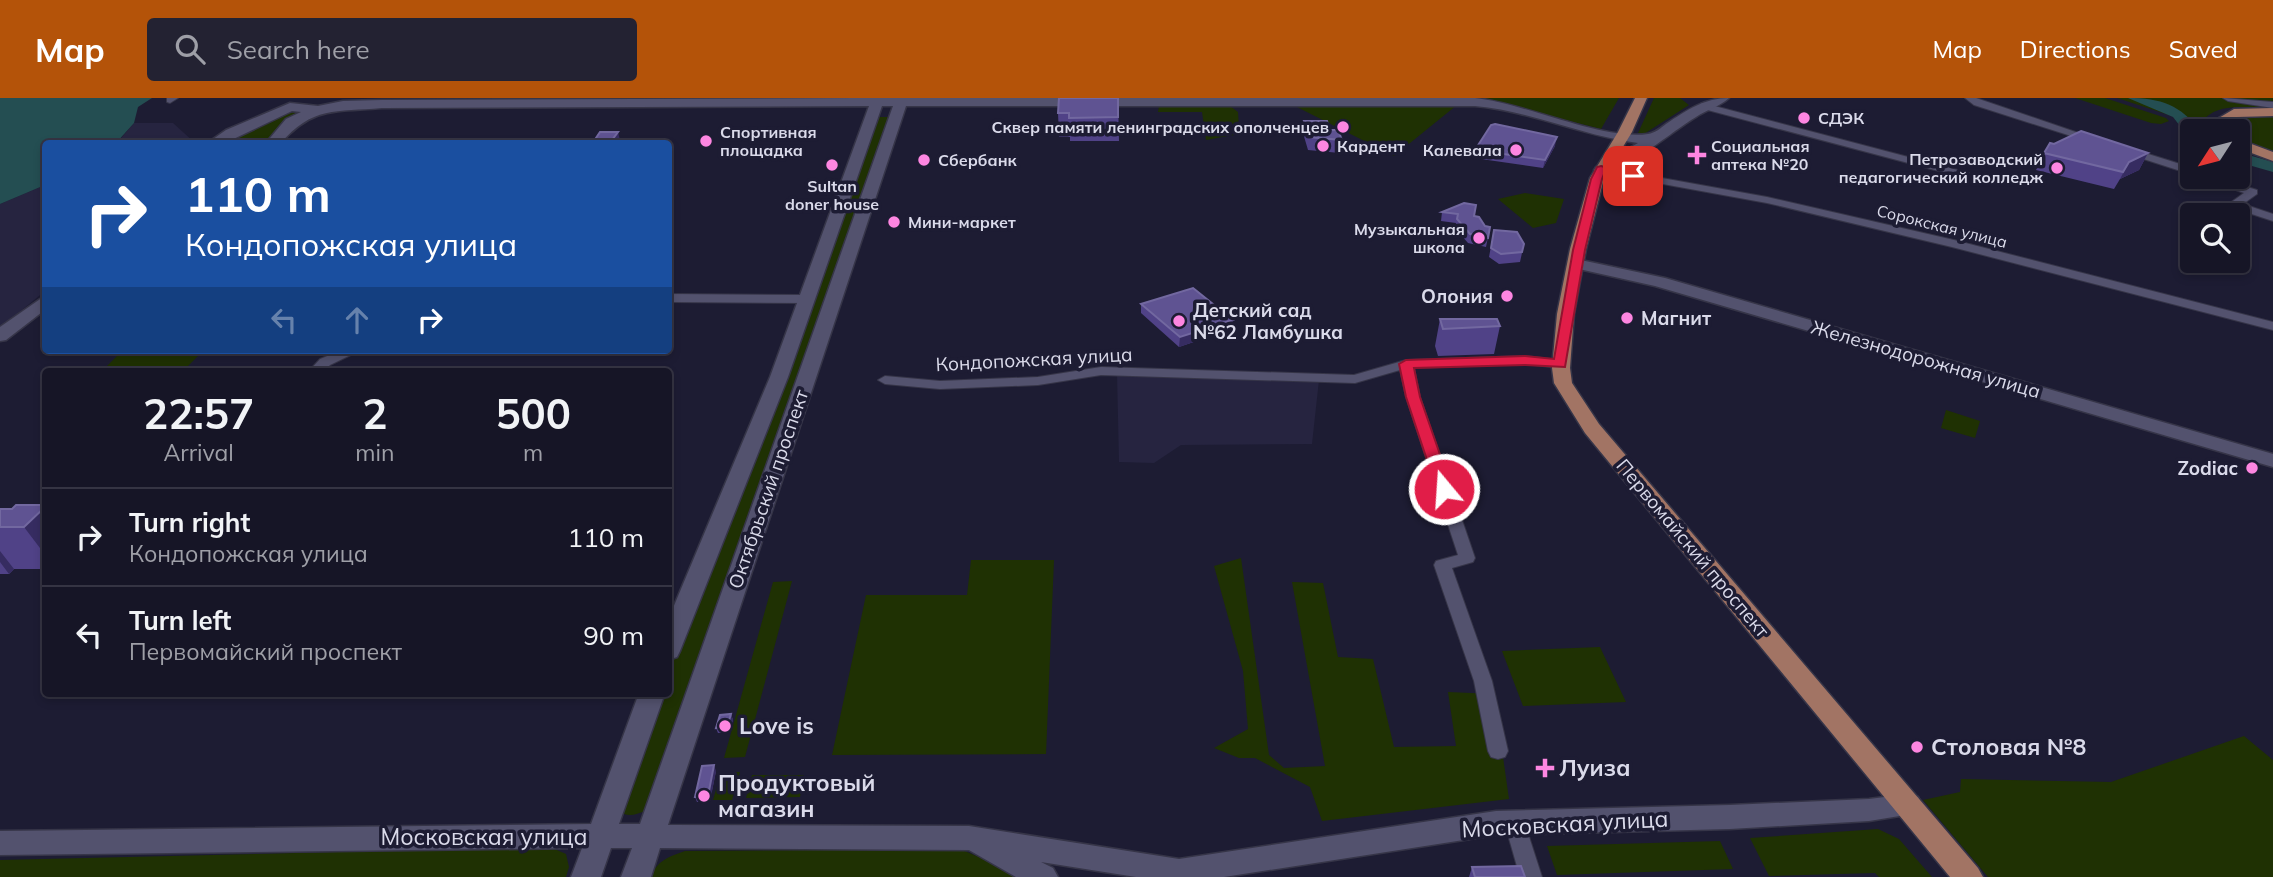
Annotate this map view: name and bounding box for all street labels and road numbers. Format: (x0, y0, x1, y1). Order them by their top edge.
street label: Сорокская улица (1875, 200, 2009, 252)
street label: Железнодорожная улица (1809, 315, 2043, 403)
street label: Кондопожская улица (935, 342, 1133, 376)
street label: Октябрьский проспект (723, 386, 813, 592)
street label: Первомайский проспект (1611, 454, 1775, 642)
street label: Московская улица (1461, 804, 1669, 843)
street label: Московская улица (381, 822, 587, 851)

